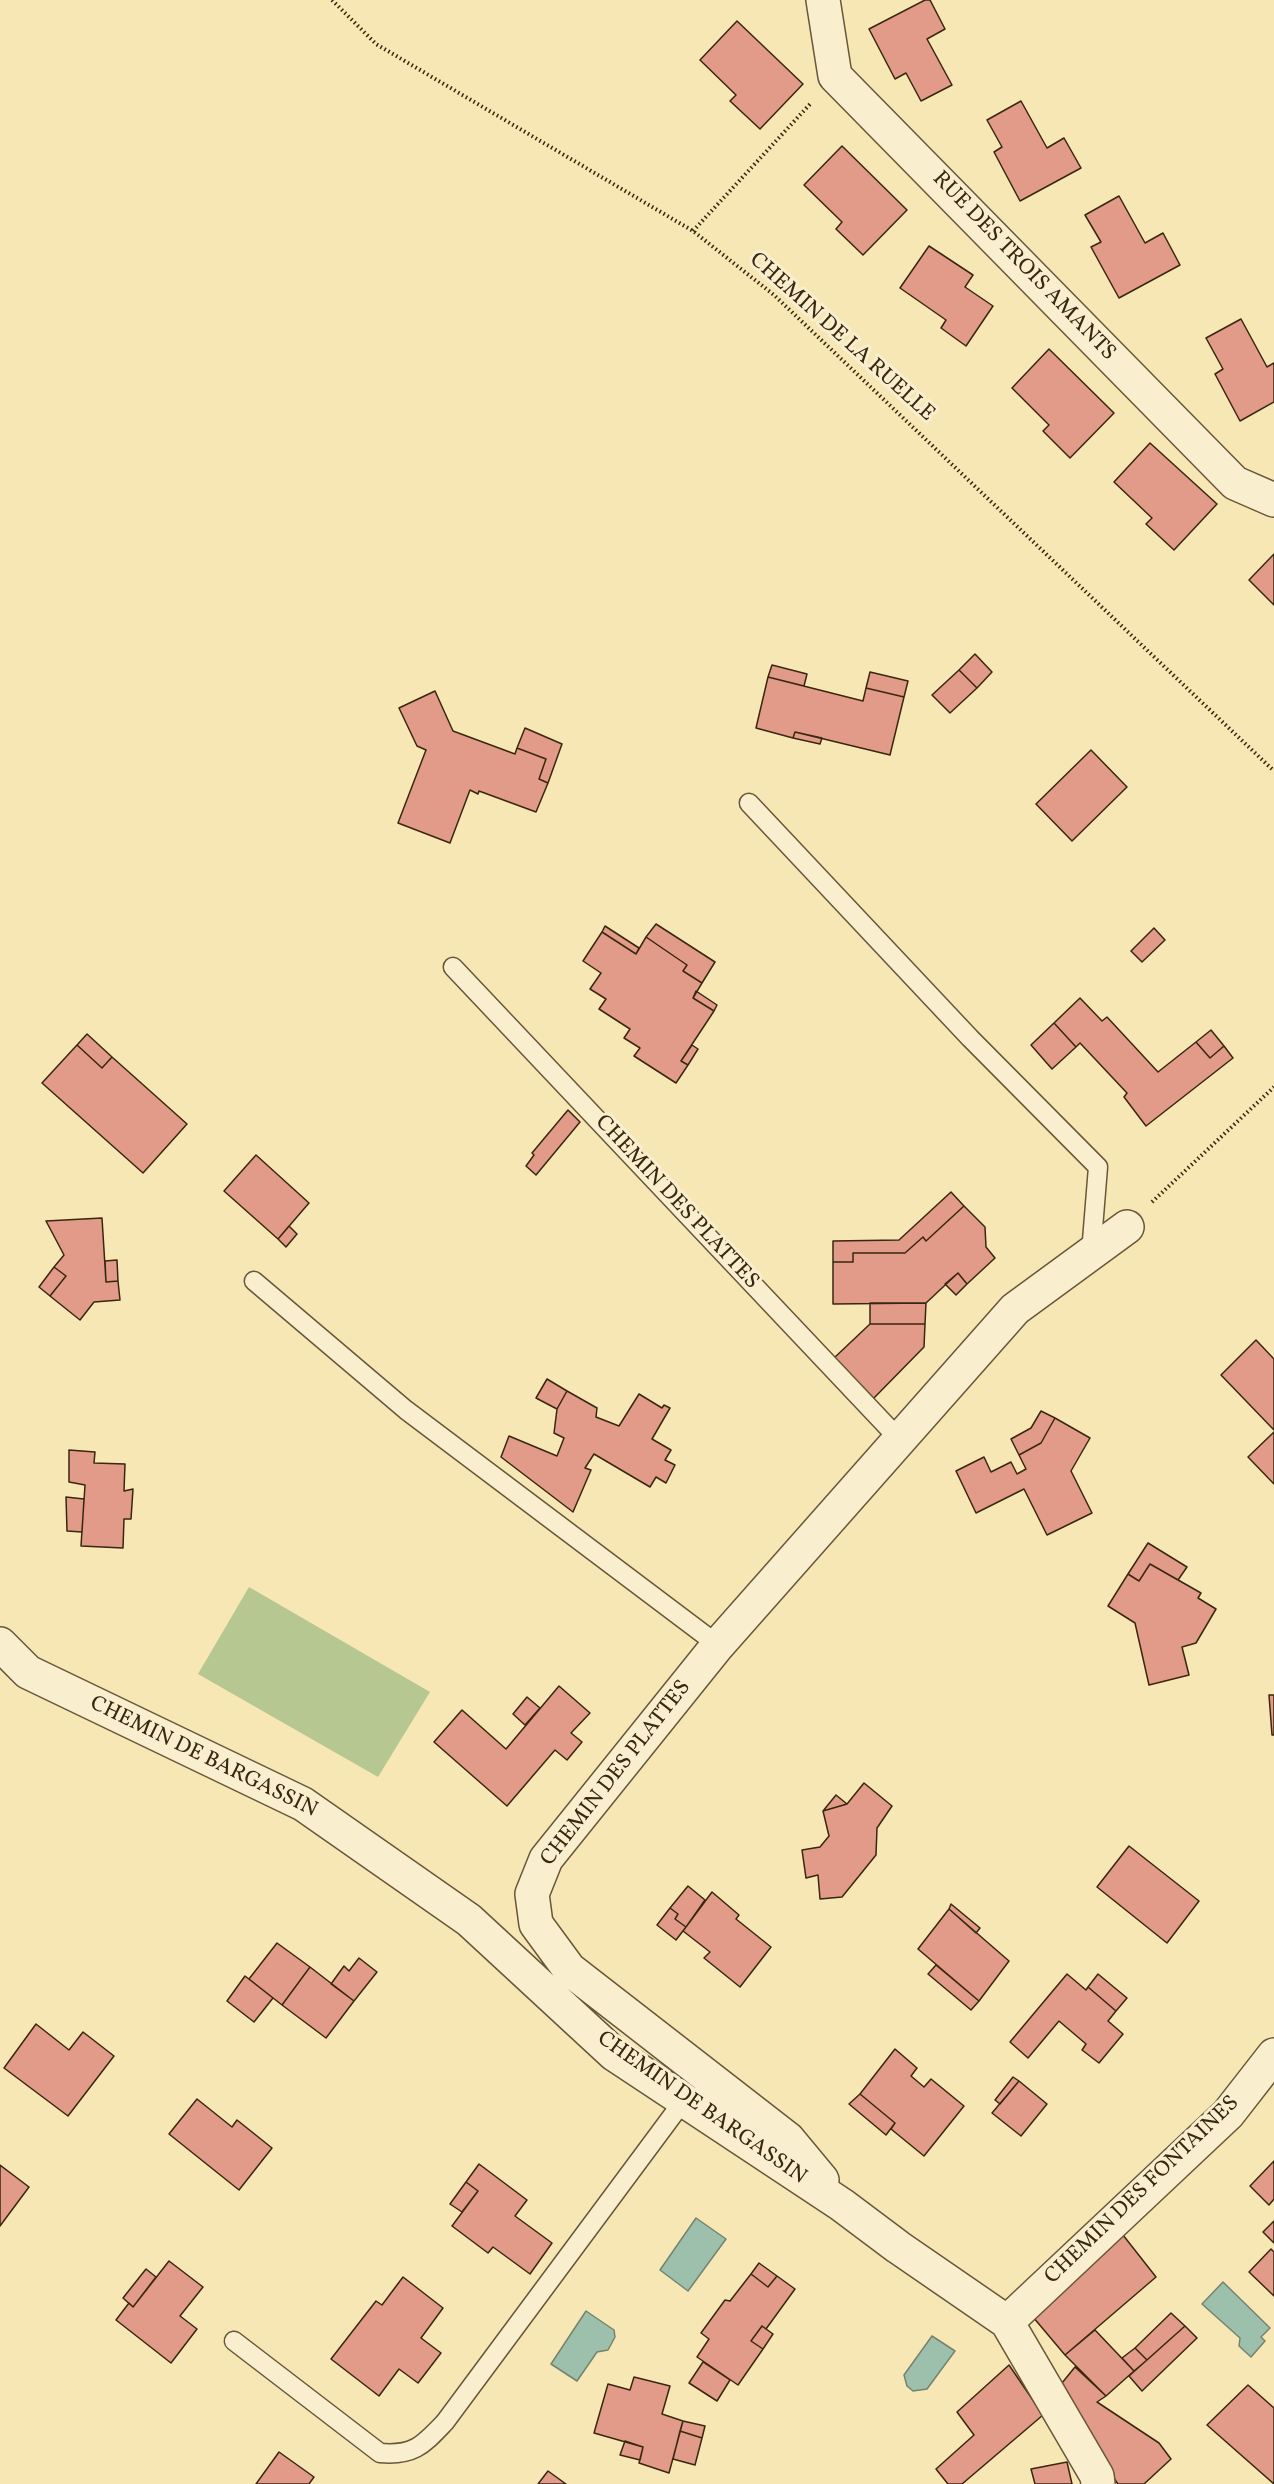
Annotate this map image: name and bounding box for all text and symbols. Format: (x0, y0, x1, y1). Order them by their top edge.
street label: RUE DES TROIS AMANTS (926, 167, 1120, 367)
street label: CHEMIN DE LA RUELLE (743, 248, 939, 428)
street label: CHEMIN DES PLATTES (588, 1110, 764, 1296)
street label: CHEMIN DES PLATTES (536, 1676, 698, 1872)
street label: CHEMIN DE BARGASSIN (85, 1691, 321, 1825)
street label: CHEMIN DE BARGASSIN (591, 2027, 811, 2191)
street label: CHEMIN DES FONTAINES (1040, 2091, 1246, 2291)

